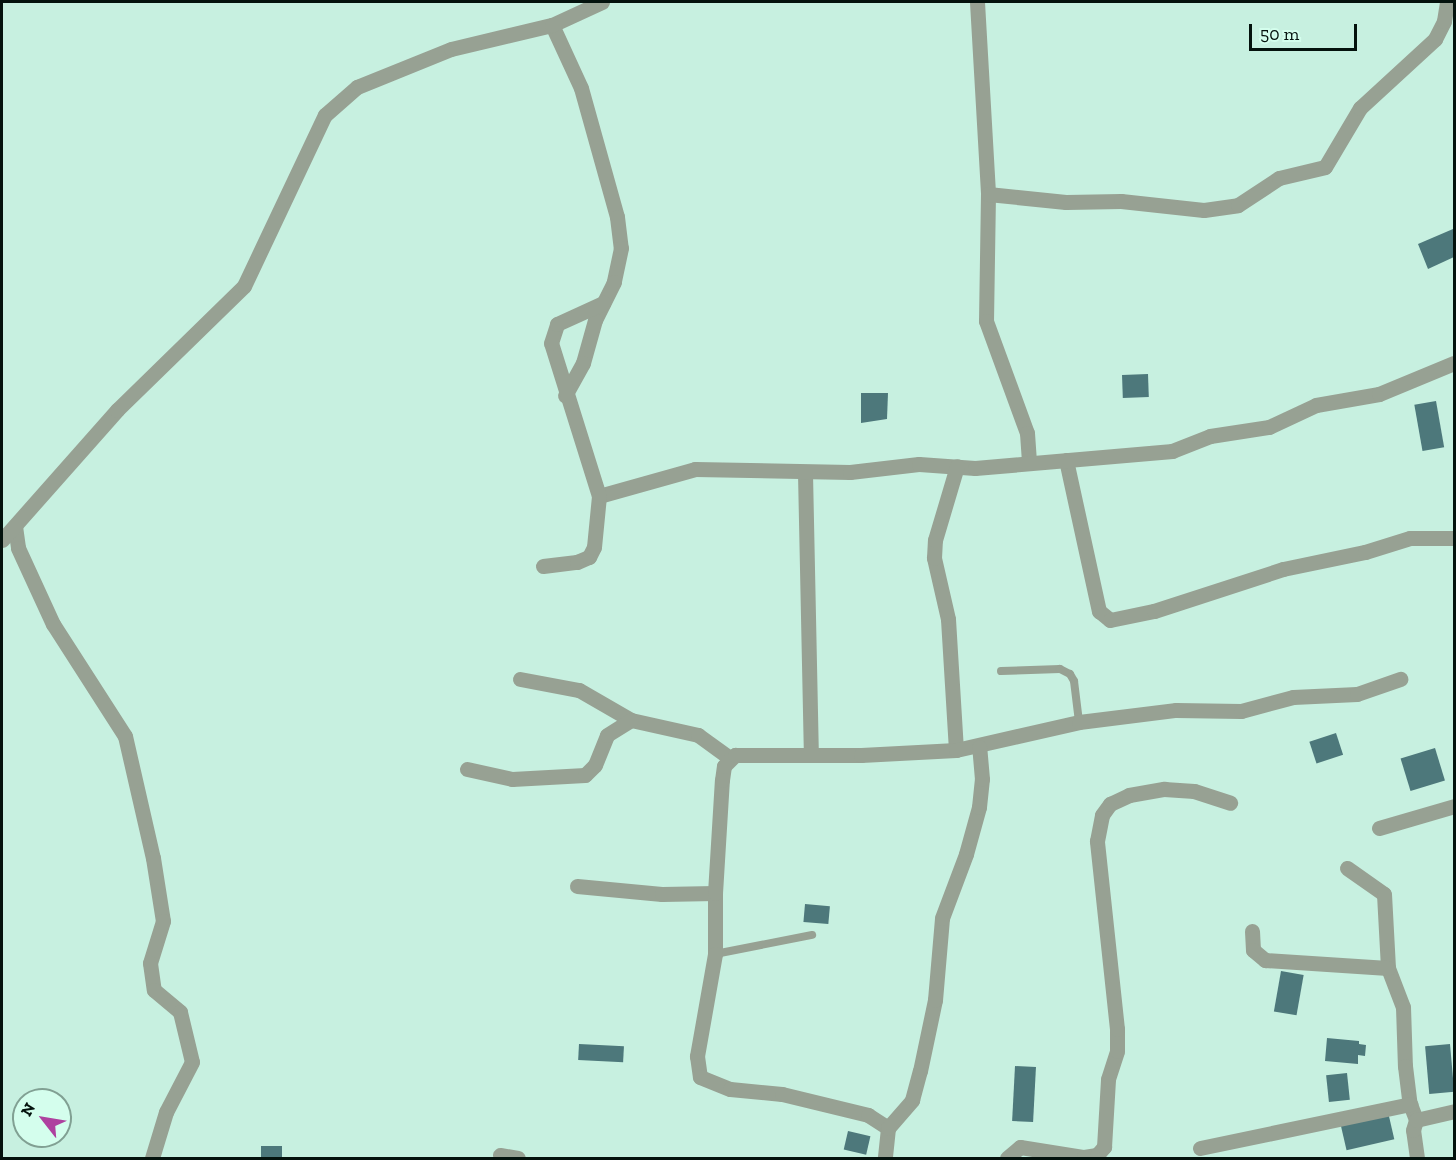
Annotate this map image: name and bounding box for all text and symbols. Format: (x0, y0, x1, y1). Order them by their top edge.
scale bar (1252, 12, 1360, 50)
text: 50 m (1260, 23, 1299, 45)
north arrow (12, 1088, 72, 1148)
text: N (17, 1099, 39, 1120)

